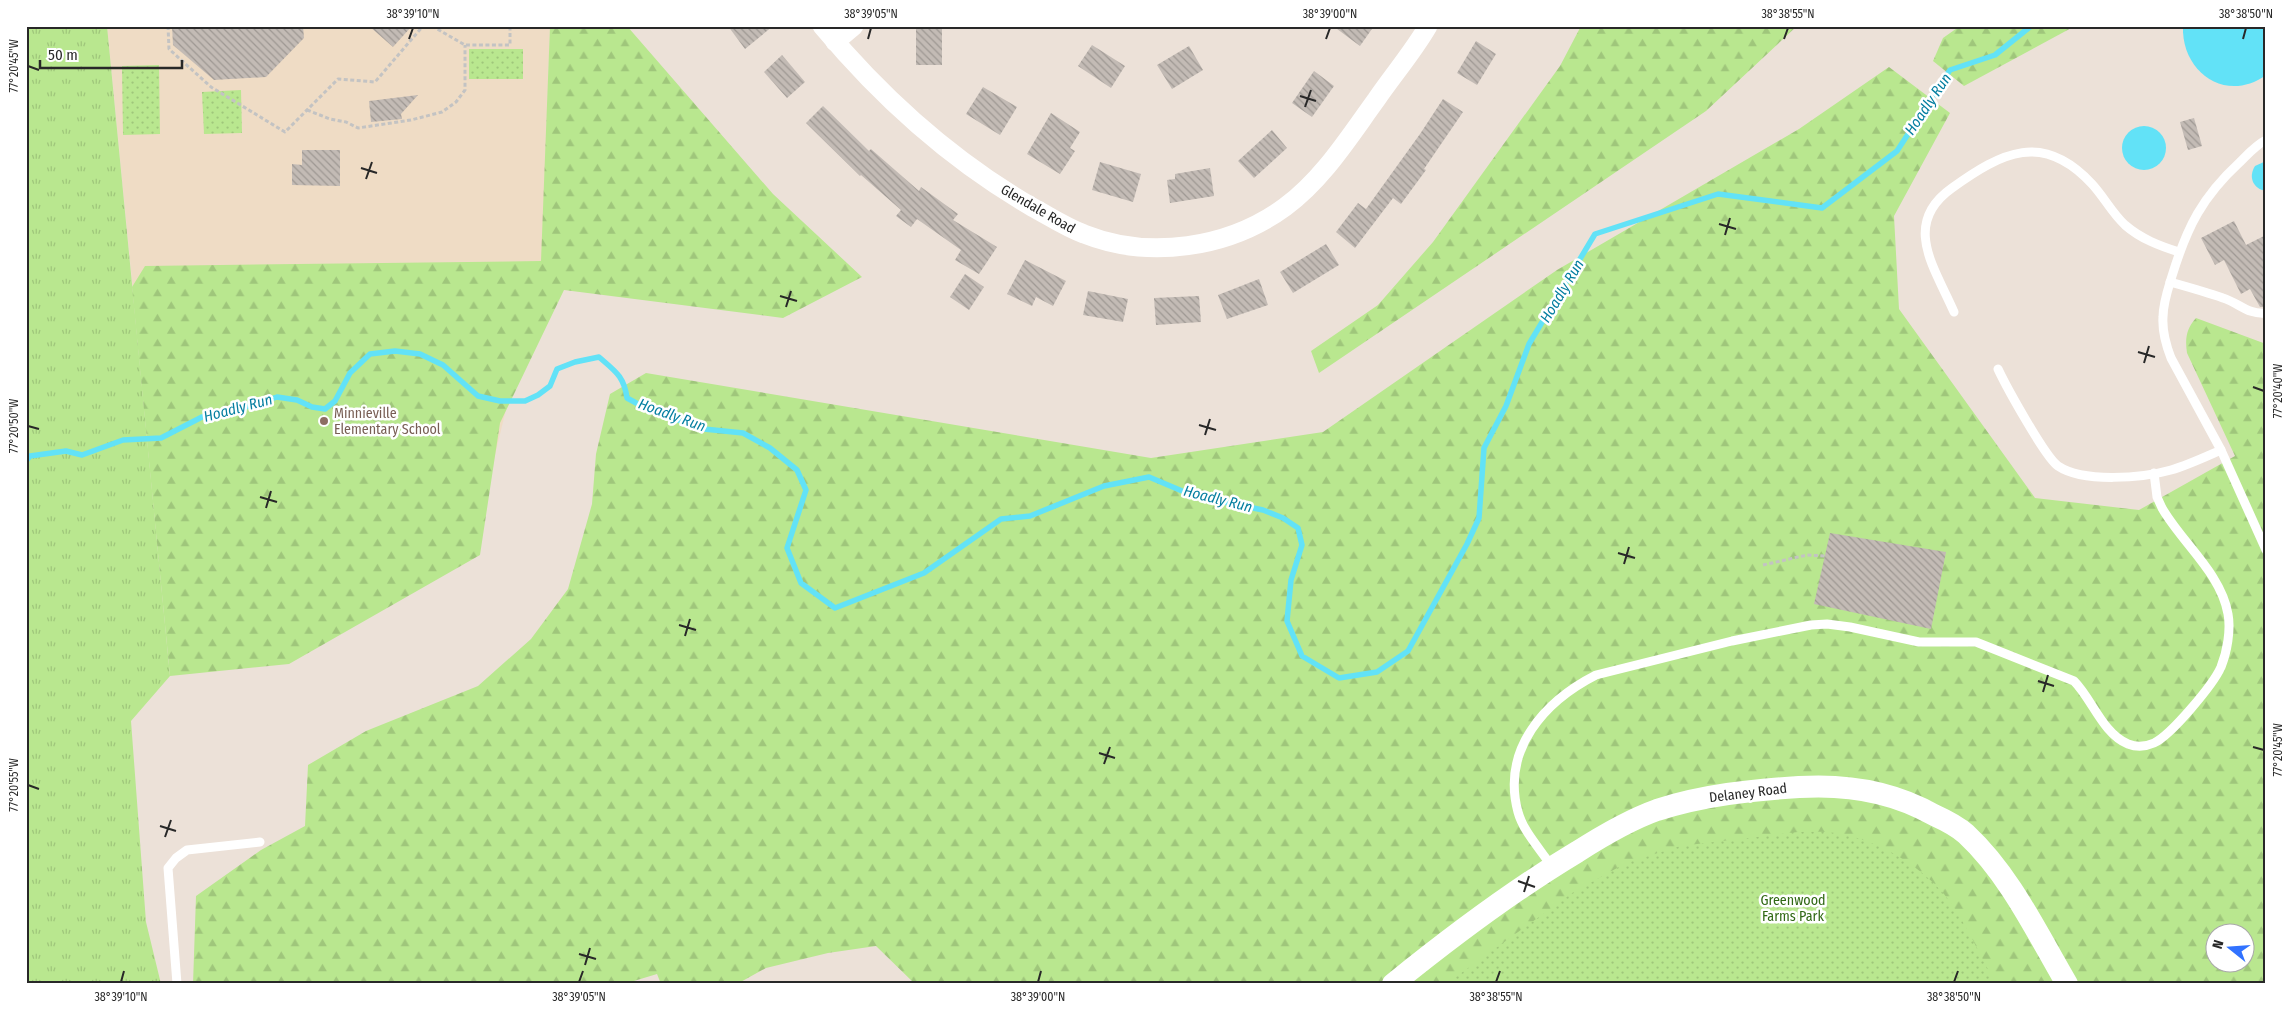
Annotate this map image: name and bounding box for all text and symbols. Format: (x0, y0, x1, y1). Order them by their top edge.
text: 38°39'10"N (386, 7, 440, 21)
text: 38°39'05"N (844, 7, 898, 21)
text: 38°39'00"N (1303, 7, 1357, 21)
text: 38°38'55"N (1761, 7, 1815, 21)
text: 38°38'50"N (2219, 7, 2273, 21)
scale bar (40, 38, 182, 70)
text: 77°20'45"W (7, 39, 21, 93)
text: 50 m (48, 46, 78, 64)
water label: Hoadly Run (1901, 70, 1955, 138)
street label: Glendale Road (998, 181, 1078, 237)
water label: Hoadly Run (1536, 256, 1588, 326)
text: 77°20'40"W (2271, 364, 2285, 418)
water label: Hoadly Run (202, 390, 274, 426)
water label: Hoadly Run (636, 395, 708, 435)
text: 77°20'50"W (7, 399, 21, 453)
place label: Minnieville Elementary School (334, 405, 441, 438)
marker: Minnieville Elementary School (318, 415, 330, 427)
water label: Hoadly Run (1182, 482, 1254, 516)
text: 77°20'45"W (2271, 723, 2285, 777)
text: 77°20'55"W (7, 758, 21, 812)
street label: Delaney Road (1708, 780, 1788, 806)
park label: Greenwood Farms Park (1760, 892, 1826, 925)
north arrow (2204, 922, 2254, 972)
text: N (2209, 938, 2227, 951)
text: 38°39'10"N (94, 990, 148, 1004)
text: 38°39'05"N (552, 990, 606, 1004)
text: 38°39'00"N (1011, 990, 1065, 1004)
text: 38°38'55"N (1469, 990, 1523, 1004)
text: 38°38'50"N (1927, 990, 1981, 1004)

